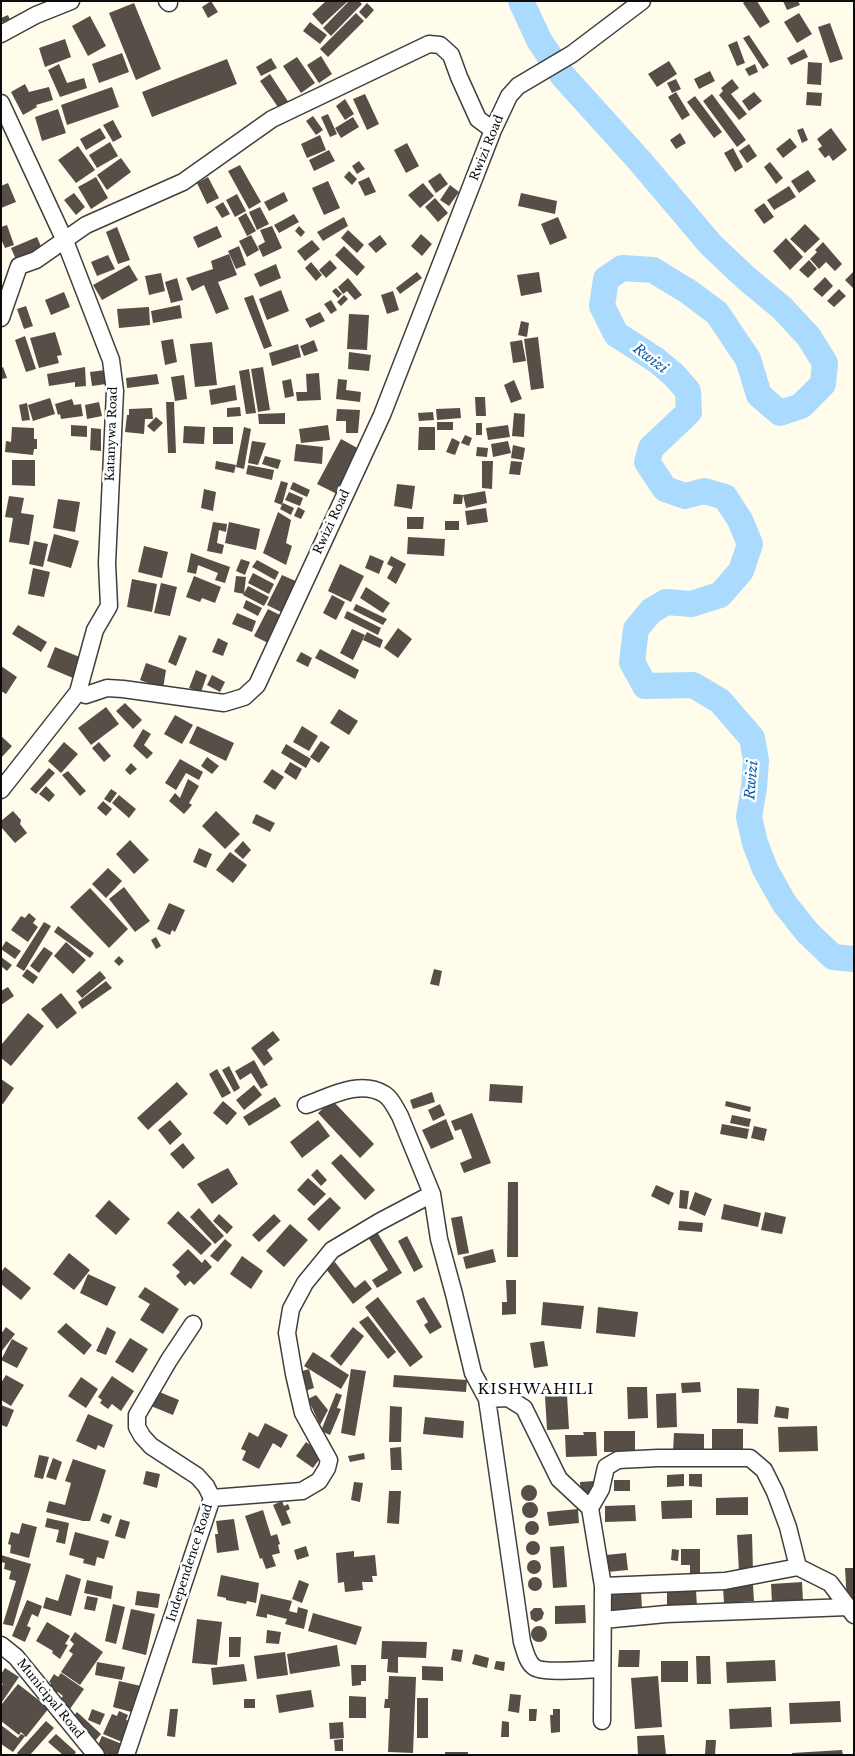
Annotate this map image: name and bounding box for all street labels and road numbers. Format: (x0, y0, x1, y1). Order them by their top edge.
street label: Rwizi Road (467, 113, 507, 183)
street label: Katanywa Road (103, 386, 121, 482)
street label: Rwizi Road (311, 487, 353, 557)
street label: Independence Road (164, 1502, 216, 1624)
street label: Municipal Road (14, 1656, 86, 1742)

